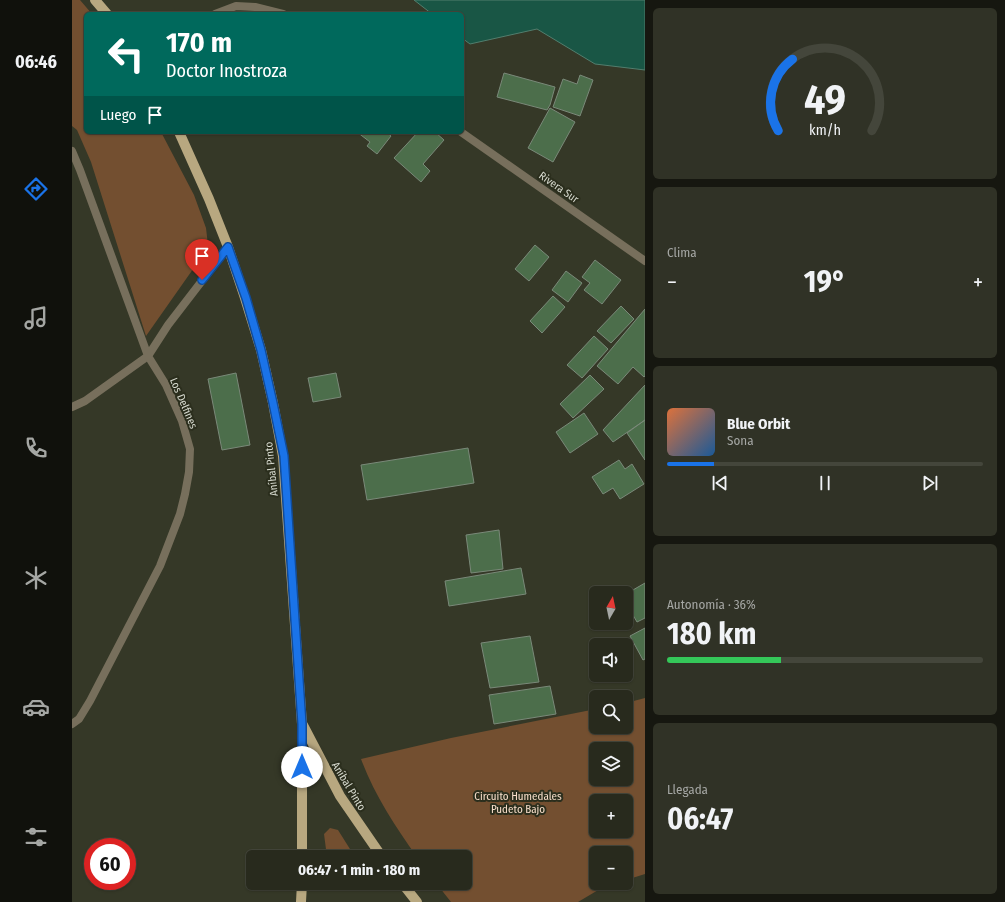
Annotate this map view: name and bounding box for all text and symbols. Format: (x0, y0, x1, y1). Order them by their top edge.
text: 170 m (166, 26, 232, 59)
icon: left (100, 28, 152, 80)
text: 06:46 (15, 51, 57, 73)
text: Doctor Inostroza (166, 60, 287, 82)
text: 49 (804, 75, 846, 125)
icon: arrive (144, 104, 166, 126)
text: Luego (100, 106, 136, 124)
text: km/h (809, 122, 841, 139)
street label: Rivera Sur (536, 169, 581, 206)
icon: directions (22, 175, 50, 203)
pin (185, 239, 219, 280)
icon: arrive (191, 245, 213, 267)
text: Clima (667, 245, 697, 260)
text: 19° (804, 264, 846, 300)
text: − (667, 269, 677, 296)
text: + (973, 269, 983, 296)
icon: music (22, 304, 50, 332)
street label: Los Delfines (167, 376, 200, 431)
text: Blue Orbit (727, 415, 790, 433)
text: Sona (727, 433, 754, 448)
icon: phone (22, 434, 50, 462)
street label: Aníbal Pinto (262, 441, 281, 497)
icon: previous (709, 472, 731, 494)
icon: pause (814, 472, 836, 494)
icon: next (919, 472, 941, 494)
icon: climate (22, 564, 50, 592)
north arrow (589, 586, 633, 630)
map controls (589, 586, 633, 890)
text: Autonomía · 36% (667, 597, 756, 612)
text: 180 km (667, 616, 756, 652)
button: sound (589, 638, 633, 682)
button: search (589, 690, 633, 734)
icon: car (22, 693, 50, 721)
button: layers (589, 742, 633, 786)
position arrow (281, 746, 323, 788)
street label: Aníbal Pinto (329, 760, 368, 813)
text: Llegada (667, 782, 708, 797)
park label: Circuito Humedales Pudeto Bajo (474, 790, 562, 816)
button: + (589, 794, 633, 838)
text: 06:47 (667, 801, 733, 837)
icon: filters (22, 823, 50, 851)
speed limit sign: 60 (84, 838, 136, 890)
button: − (589, 846, 633, 890)
text: 06:47 · 1 min · 180 m (298, 861, 420, 879)

